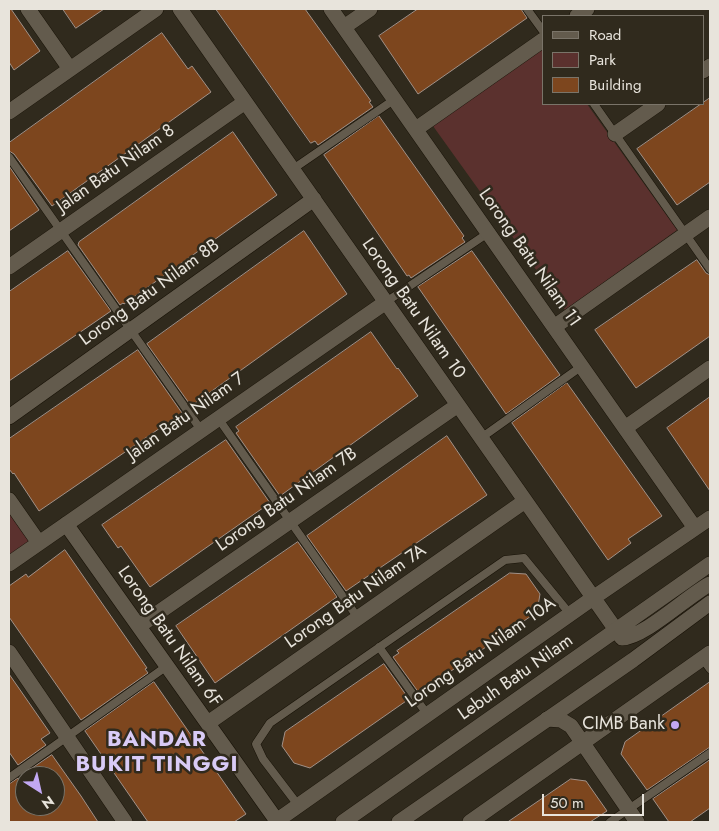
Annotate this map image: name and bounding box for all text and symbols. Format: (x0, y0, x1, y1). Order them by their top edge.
legend (542, 15, 704, 105)
text: Road (589, 24, 621, 46)
text: Park (589, 49, 616, 71)
text: Building (589, 74, 641, 96)
street label: Jalan Batu Nilam 8 (53, 120, 179, 218)
street label: Lorong Batu Nilam 11 (473, 185, 585, 331)
street label: Lorong Batu Nilam 8B (76, 235, 224, 351)
street label: Lorong Batu Nilam 10 (356, 235, 470, 383)
street label: Jalan Batu Nilam 7 (123, 368, 249, 466)
street label: Lorong Batu Nilam 7B (212, 443, 362, 557)
street label: Lorong Batu Nilam 7A (281, 540, 431, 654)
street label: Lorong Batu Nilam 6F (112, 562, 226, 712)
street label: Lorong Batu Nilam 10A (402, 593, 560, 713)
street label: Lebuh Batu Nilam (454, 630, 578, 726)
place label: CIMB Bank (582, 714, 665, 736)
marker: CIMB Bank (669, 719, 681, 731)
district label: BANDAR BUKIT TINGGI (74, 728, 240, 779)
north arrow (15, 766, 65, 816)
scale bar (544, 784, 646, 816)
text: N (38, 791, 58, 814)
text: 50 m (550, 792, 584, 814)

